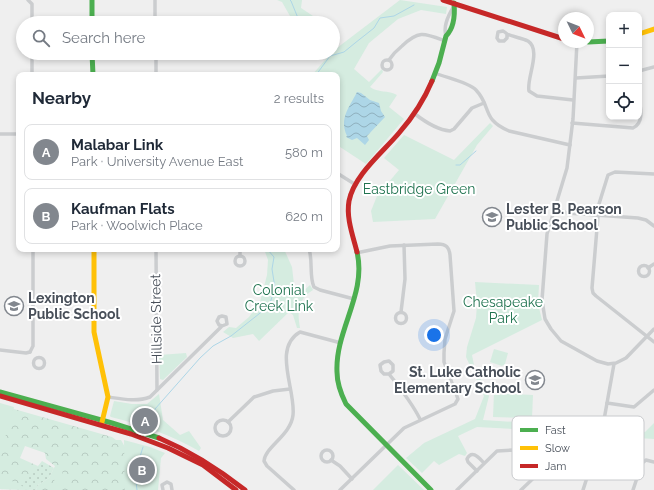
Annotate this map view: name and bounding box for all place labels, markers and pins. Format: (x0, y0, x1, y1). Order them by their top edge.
place label: Lester B. Pearson Public School (506, 201, 622, 233)
school or university icon: Lester B. Pearson Public School (481, 206, 503, 228)
place label: Lexington Public School (28, 290, 120, 322)
school or university icon: Lexington Public School (3, 295, 25, 317)
place label: St. Luke Catholic Elementary School (394, 364, 522, 396)
school or university icon: St. Luke Catholic Elementary School (524, 369, 546, 391)
pin: A (132, 406, 158, 436)
pin: B (129, 455, 155, 485)

